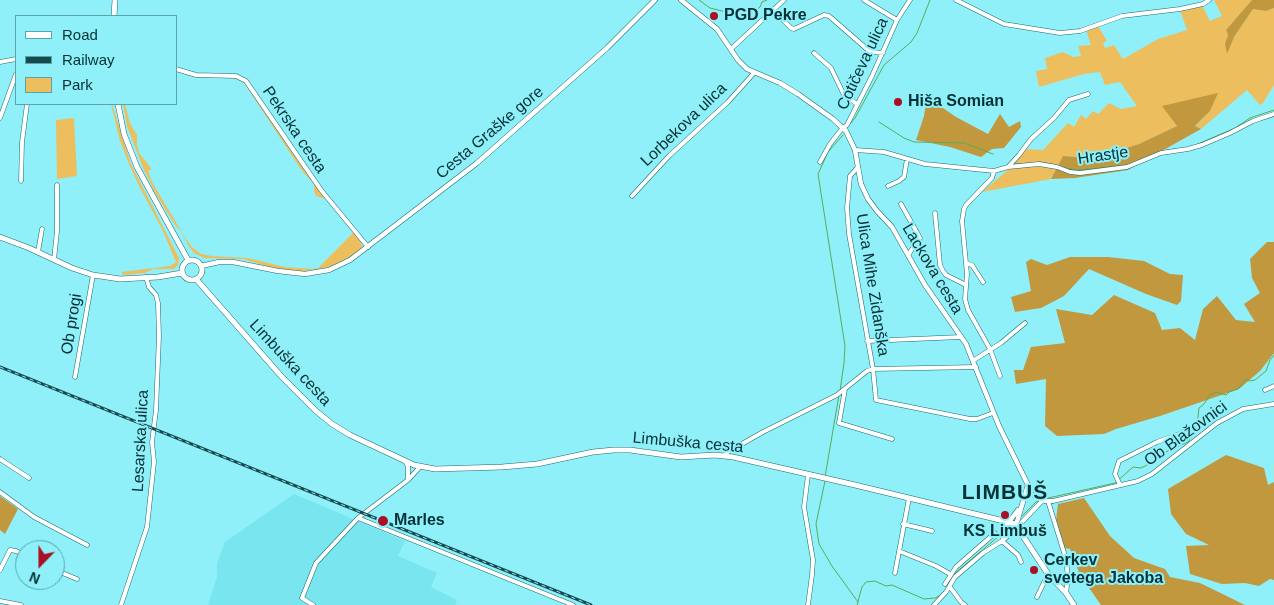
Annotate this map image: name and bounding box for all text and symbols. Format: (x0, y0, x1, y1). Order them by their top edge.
place label: PGD Pekre (724, 6, 807, 26)
marker: PGD Pekre (708, 10, 720, 22)
legend (15, 15, 178, 105)
street label: Cotičeva ulica (833, 15, 893, 113)
text: Road (62, 26, 98, 43)
text: Railway (62, 51, 115, 68)
text: Park (62, 76, 93, 93)
street label: Lorbekova ulica (637, 79, 731, 171)
street label: Cesta Graške gore (432, 82, 548, 184)
street label: Pekrska cesta (258, 83, 330, 177)
place label: Hiša Somian (908, 92, 1004, 112)
marker: Hiša Somian (892, 96, 904, 108)
street label: Hrastje (1077, 143, 1129, 169)
street label: Ulica Mihe Zidanška (851, 212, 893, 358)
street label: Lackova cesta (897, 220, 967, 318)
street label: Ob progi (58, 292, 86, 356)
street label: Limbuška cesta (245, 316, 335, 410)
street label: Lesarska ulica (129, 389, 153, 493)
street label: Ob Blažovnici (1141, 397, 1231, 471)
street label: Limbuška cesta (632, 429, 744, 457)
district label: LIMBUŠ (961, 480, 1049, 506)
marker: KS Limbuš (999, 509, 1011, 521)
place label: Marles (394, 511, 445, 531)
marker: Marles (376, 514, 390, 528)
place label: KS Limbuš (963, 522, 1047, 542)
north arrow (15, 540, 65, 590)
place label: Cerkev svetega Jakoba (1044, 551, 1163, 589)
marker: Cerkev svetega Jakoba (1028, 564, 1040, 576)
text: N (27, 569, 42, 587)

